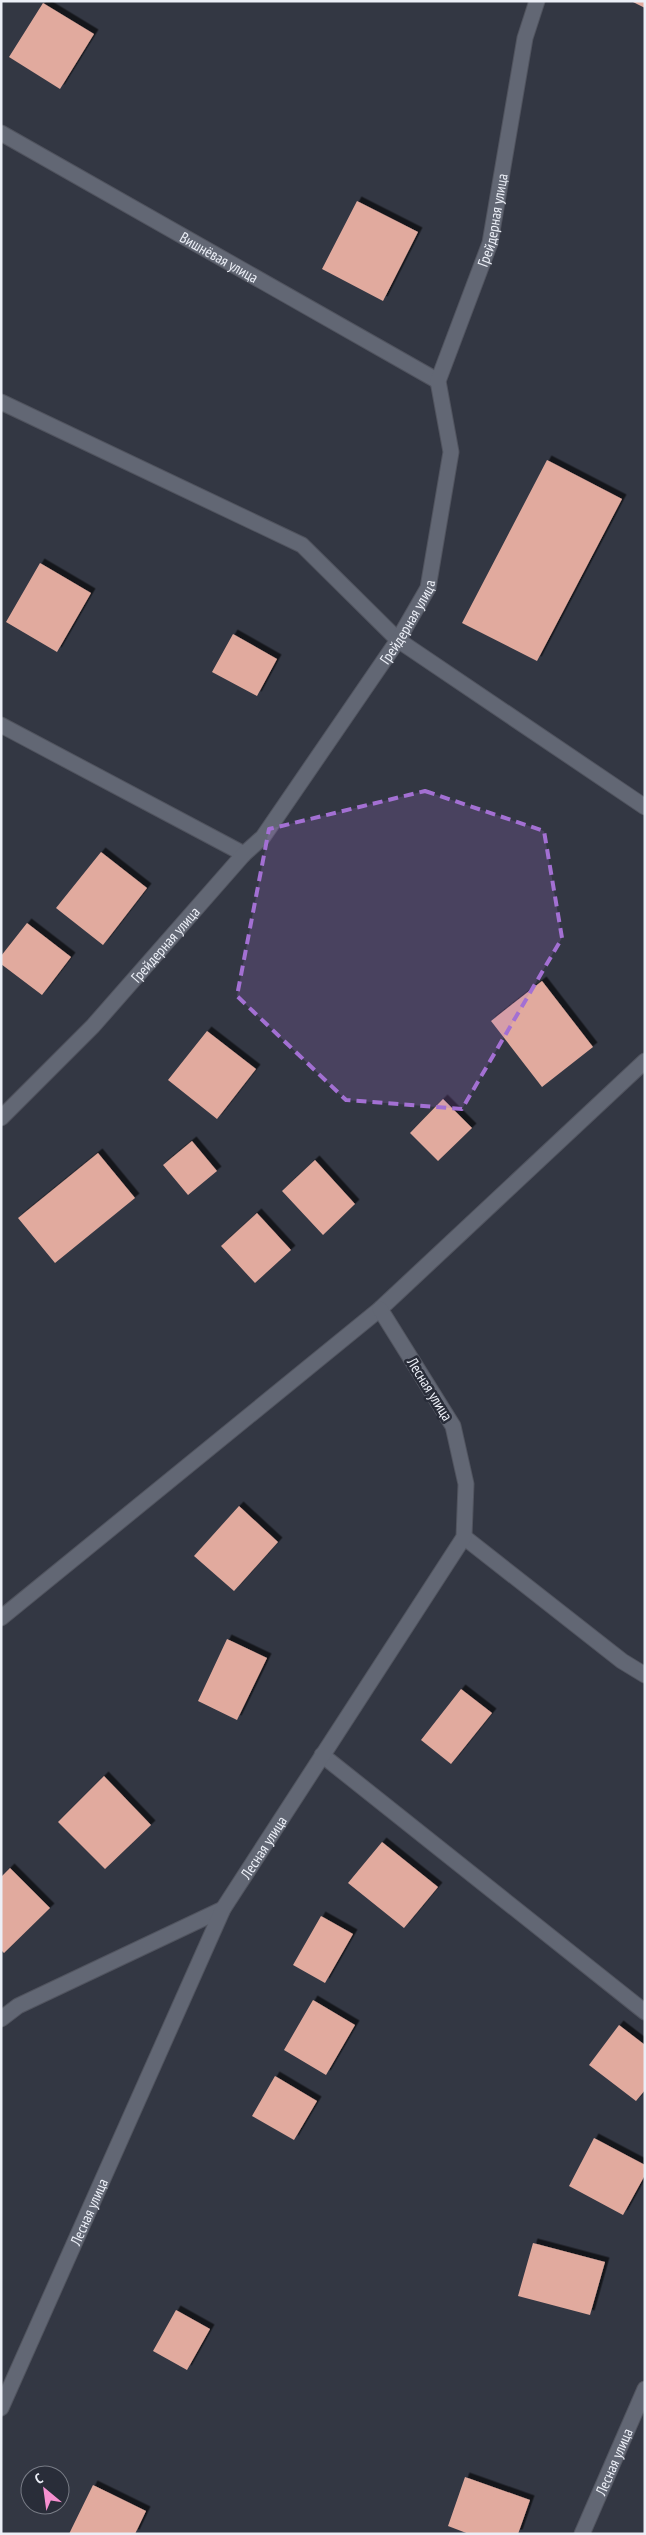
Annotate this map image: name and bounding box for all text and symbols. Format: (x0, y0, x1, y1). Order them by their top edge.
street label: Грейдерная улица (473, 172, 511, 269)
street label: Вишнёвая улица (177, 227, 262, 287)
street label: Грейдерная улица (375, 578, 439, 667)
street label: Грейдерная улица (126, 902, 203, 986)
street label: Лесная улица (403, 1353, 457, 1424)
street label: Лесная улица (235, 1812, 290, 1883)
street label: Лесная улица (65, 2175, 112, 2249)
street label: Лесная улица (590, 2425, 636, 2499)
north arrow (20, 2465, 70, 2515)
text: С (32, 2469, 46, 2488)

